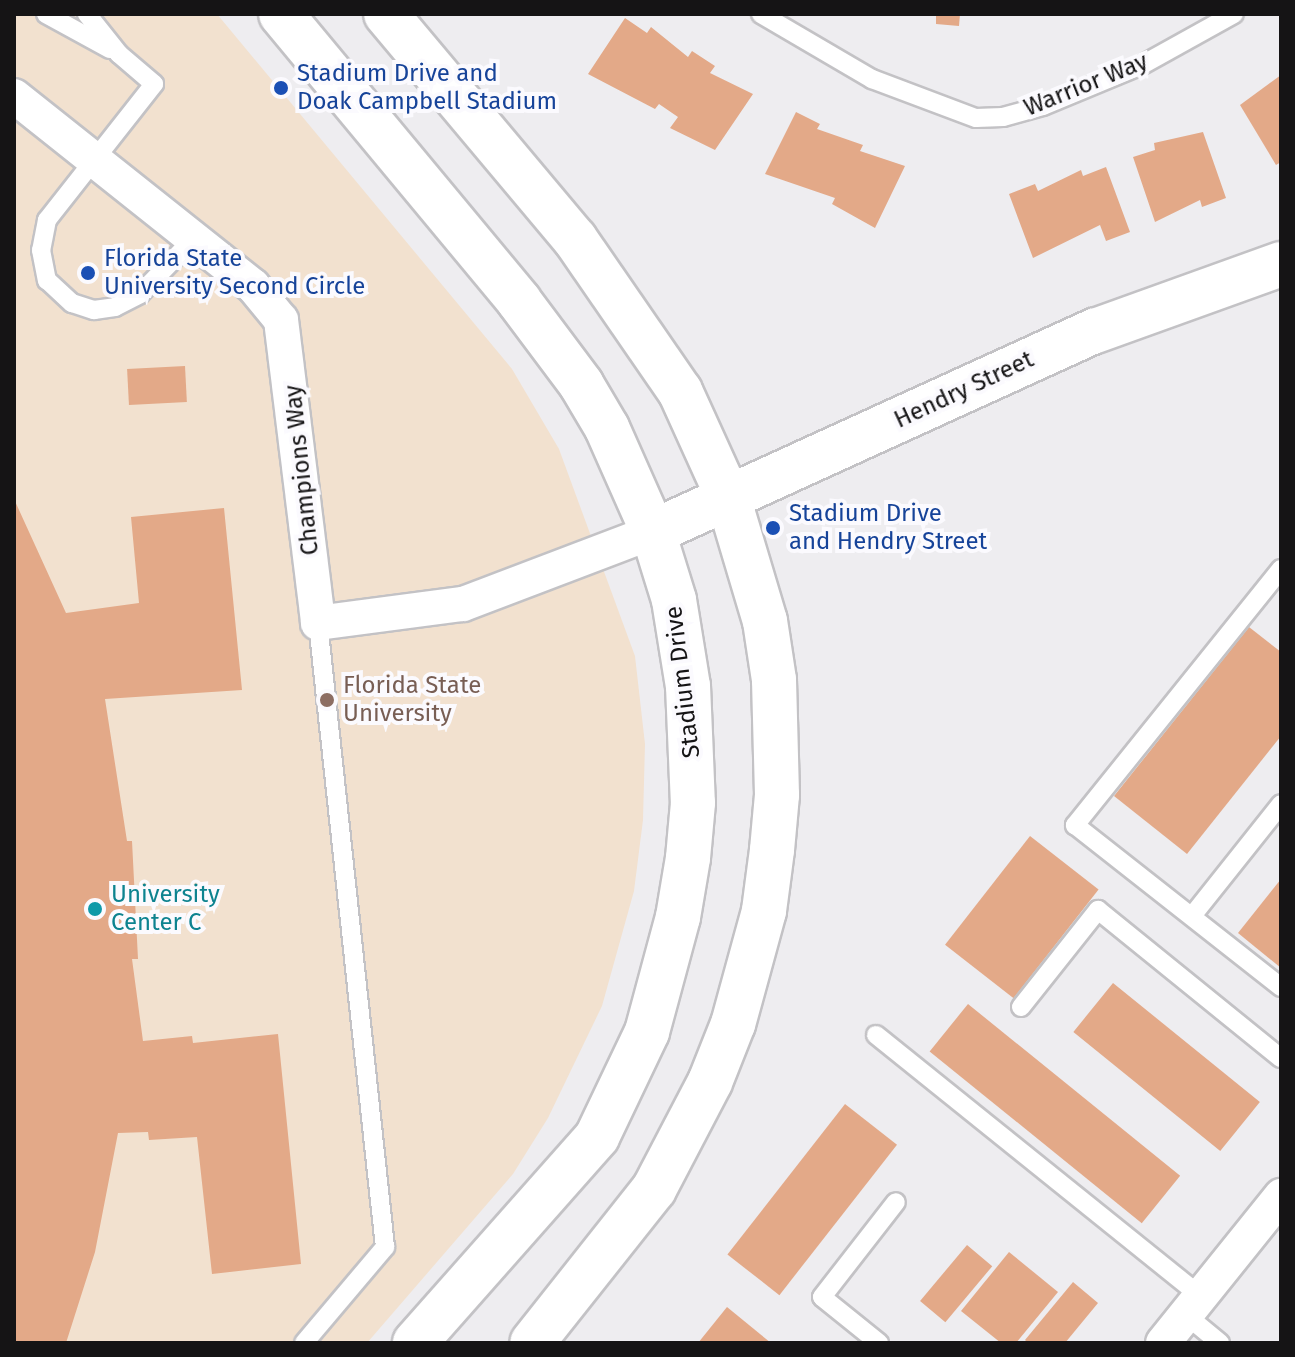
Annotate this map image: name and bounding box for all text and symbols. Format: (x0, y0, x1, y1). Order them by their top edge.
street label: Warrior Way (1020, 47, 1152, 123)
place label: Stadium Drive and Doak Campbell Stadium (297, 60, 557, 116)
marker: Stadium Drive and Doak Campbell Stadium (272, 79, 290, 97)
place label: Florida State University Second Circle (104, 245, 365, 301)
marker: Florida State University Second Circle (79, 264, 97, 282)
street label: Hendry Street (890, 345, 1038, 435)
street label: Champions Way (279, 383, 325, 557)
place label: Stadium Drive and Hendry Street (789, 500, 987, 556)
marker: Stadium Drive and Hendry Street (764, 519, 782, 537)
street label: Stadium Drive (659, 604, 707, 760)
place label: Florida State University (343, 672, 481, 728)
marker: Florida State University (318, 691, 336, 709)
place label: University Center C (111, 881, 220, 937)
marker: University Center C (86, 900, 104, 918)

